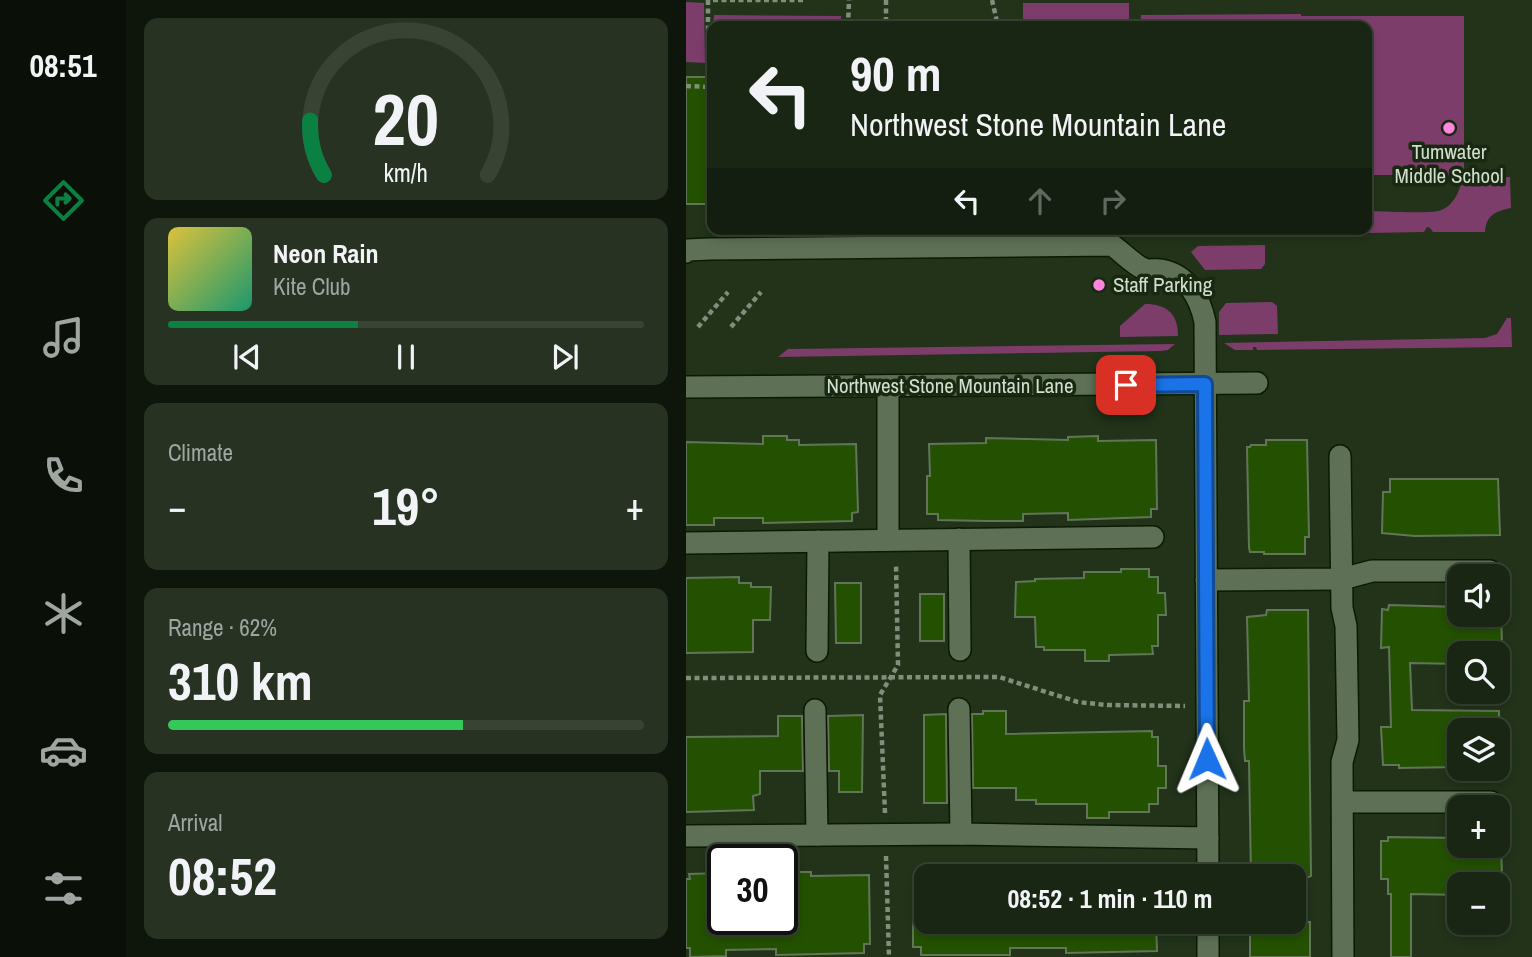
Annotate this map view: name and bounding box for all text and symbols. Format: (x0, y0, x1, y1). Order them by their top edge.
text: 90 m (850, 40, 942, 106)
text: 08:51 (29, 44, 97, 87)
icon: left (735, 49, 826, 140)
text: 20 (373, 70, 439, 168)
text: Northwest Stone Mountain Lane (850, 103, 1226, 146)
marker: Tumwater Middle School (1441, 120, 1457, 136)
place label: Tumwater Middle School (1394, 137, 1504, 190)
text: km/h (384, 156, 428, 190)
icon: directions (39, 176, 88, 225)
icon: left (948, 182, 986, 220)
icon: ahead (1021, 182, 1059, 220)
icon: right (1094, 182, 1132, 220)
text: Neon Rain (273, 236, 378, 271)
place label: Staff Parking (1113, 270, 1213, 299)
text: Kite Club (273, 271, 351, 302)
marker: Staff Parking (1091, 277, 1107, 293)
icon: music (39, 313, 88, 362)
icon: previous (228, 338, 266, 376)
icon: pause (387, 338, 425, 376)
icon: next (546, 338, 584, 376)
pin (1096, 355, 1156, 415)
icon: arrive (1107, 366, 1145, 404)
street label: Northwest Stone Mountain Lane (827, 371, 1073, 400)
text: Climate (168, 437, 233, 468)
icon: phone (39, 451, 88, 500)
text: 19° (372, 471, 440, 541)
text: − (168, 481, 186, 532)
text: + (626, 481, 644, 532)
map controls (1447, 564, 1510, 935)
button: sound (1447, 564, 1510, 627)
icon: climate (39, 589, 88, 638)
text: Range · 62% (168, 612, 277, 643)
button: search (1447, 641, 1510, 704)
text: 310 km (168, 646, 313, 716)
button: layers (1447, 718, 1510, 781)
position arrow (1170, 722, 1244, 796)
icon: car (39, 726, 88, 775)
button: + (1447, 795, 1510, 858)
text: Arrival (168, 807, 223, 838)
text: 08:52 (168, 841, 277, 911)
speed limit sign: 30 (707, 844, 798, 935)
icon: filters (39, 864, 88, 913)
button: − (1447, 872, 1510, 935)
text: 08:52 · 1 min · 110 m (1007, 881, 1213, 916)

